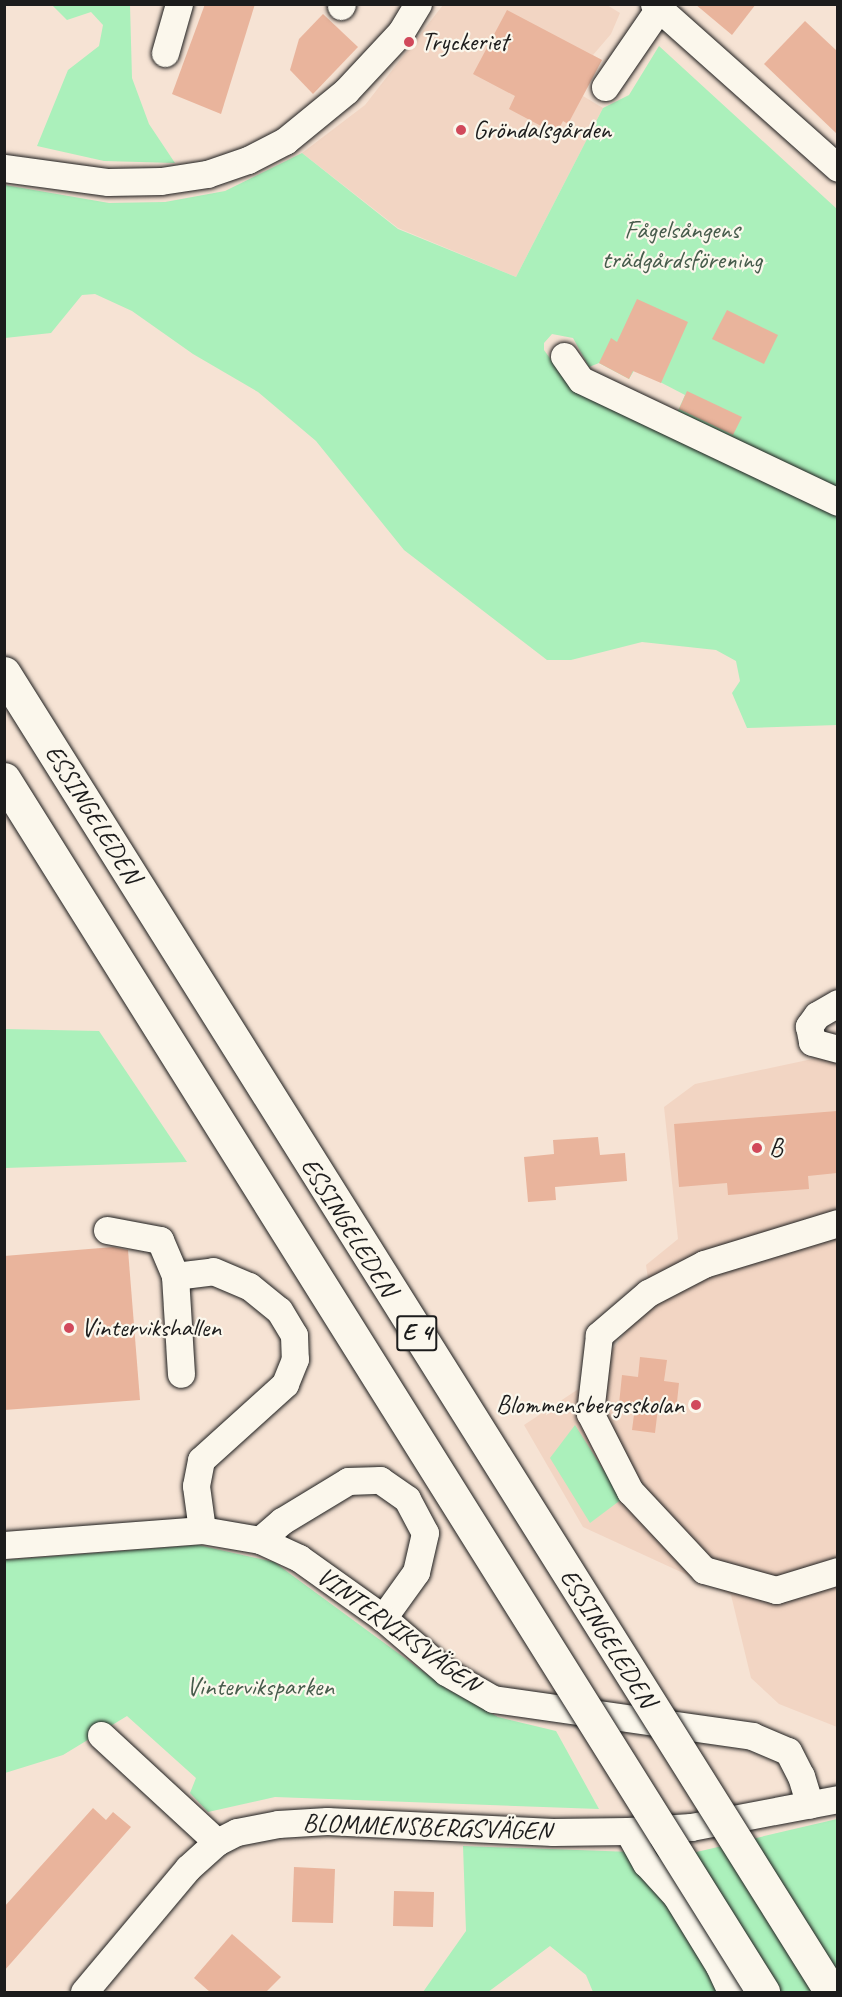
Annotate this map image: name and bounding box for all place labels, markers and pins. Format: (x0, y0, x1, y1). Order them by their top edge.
place label: Tryckeriet (421, 26, 508, 58)
marker: Tryckeriet (402, 35, 416, 49)
place label: Gröndalsgården (473, 114, 611, 146)
marker: Gröndalsgården (454, 123, 468, 137)
place label: B (769, 1132, 783, 1164)
marker: B (750, 1141, 764, 1155)
place label: Vintervikshallen (81, 1312, 221, 1344)
marker: Vintervikshallen (62, 1321, 76, 1335)
place label: Blommensbergsskolan (496, 1389, 684, 1421)
marker: Blommensbergsskolan (689, 1398, 703, 1412)

